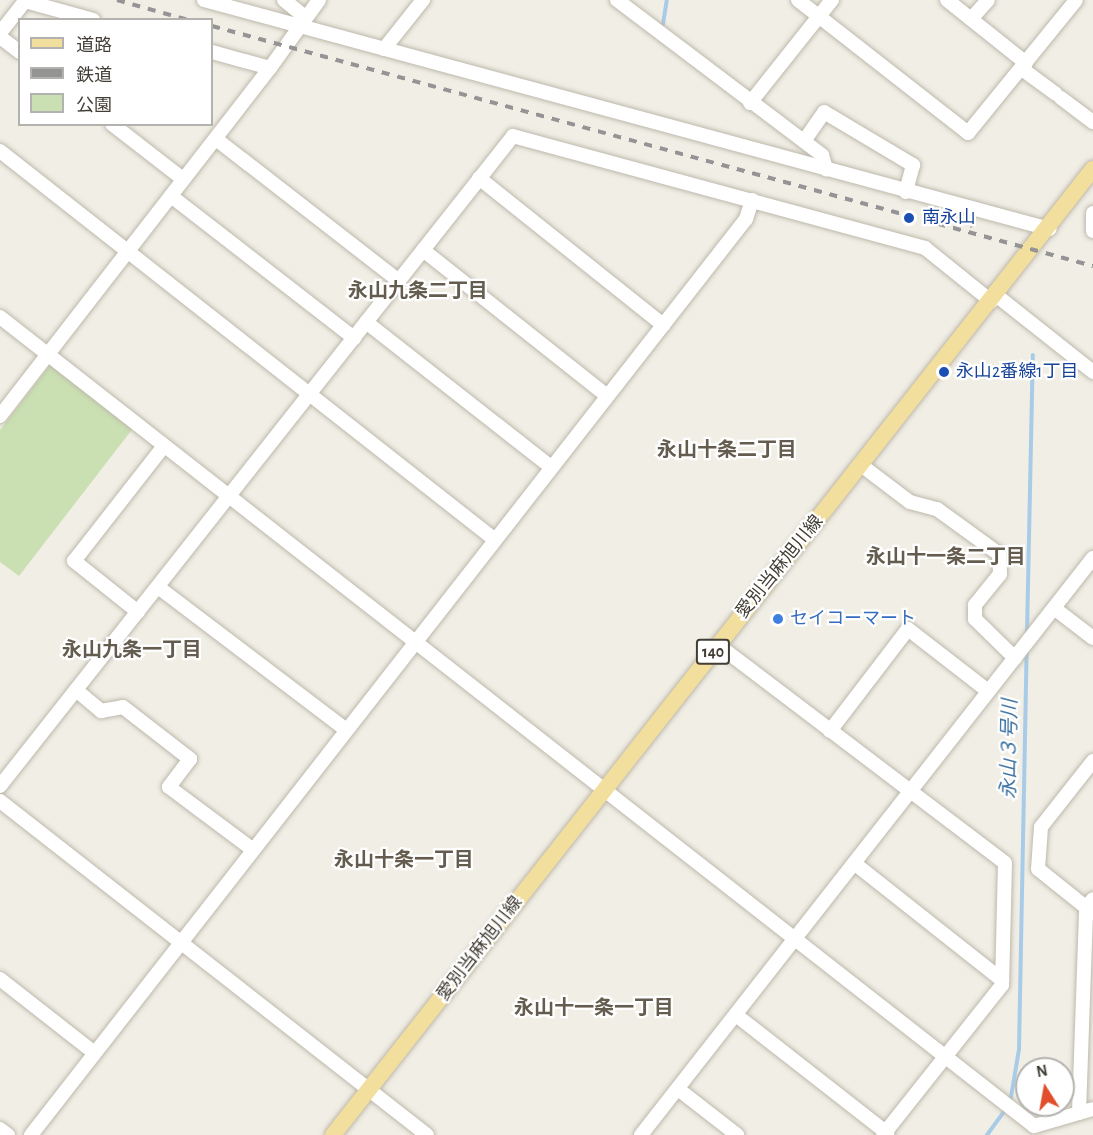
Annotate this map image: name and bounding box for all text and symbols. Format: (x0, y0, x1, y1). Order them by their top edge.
legend (18, 18, 213, 126)
text: 道路 (76, 37, 112, 55)
text: 鉄道 (76, 67, 112, 85)
text: 公園 (76, 97, 112, 115)
place label: 南永山 (922, 207, 976, 229)
marker: 南永山 (900, 209, 918, 227)
district label: 永山九条二丁目 (348, 279, 488, 303)
place label: 永山2番線1丁目 (956, 361, 1078, 383)
marker: 永山2番線1丁目 (937, 365, 951, 379)
district label: 永山十条二丁目 (657, 438, 797, 462)
street label: 愛別当麻旭川線 (732, 511, 828, 623)
district label: 永山十一条二丁目 (866, 545, 1026, 569)
place label: セイコーマート (790, 608, 916, 630)
marker: セイコーマート (771, 612, 785, 626)
district label: 永山九条一丁目 (62, 638, 202, 662)
road number: 140 (695, 639, 731, 665)
water label: 永山３号川 (997, 699, 1023, 799)
district label: 永山十条一丁目 (334, 848, 474, 872)
street label: 愛別当麻旭川線 (433, 893, 527, 1005)
district label: 永山十一条一丁目 (514, 996, 674, 1020)
north arrow (1015, 1057, 1075, 1117)
text: N (1035, 1062, 1049, 1080)

